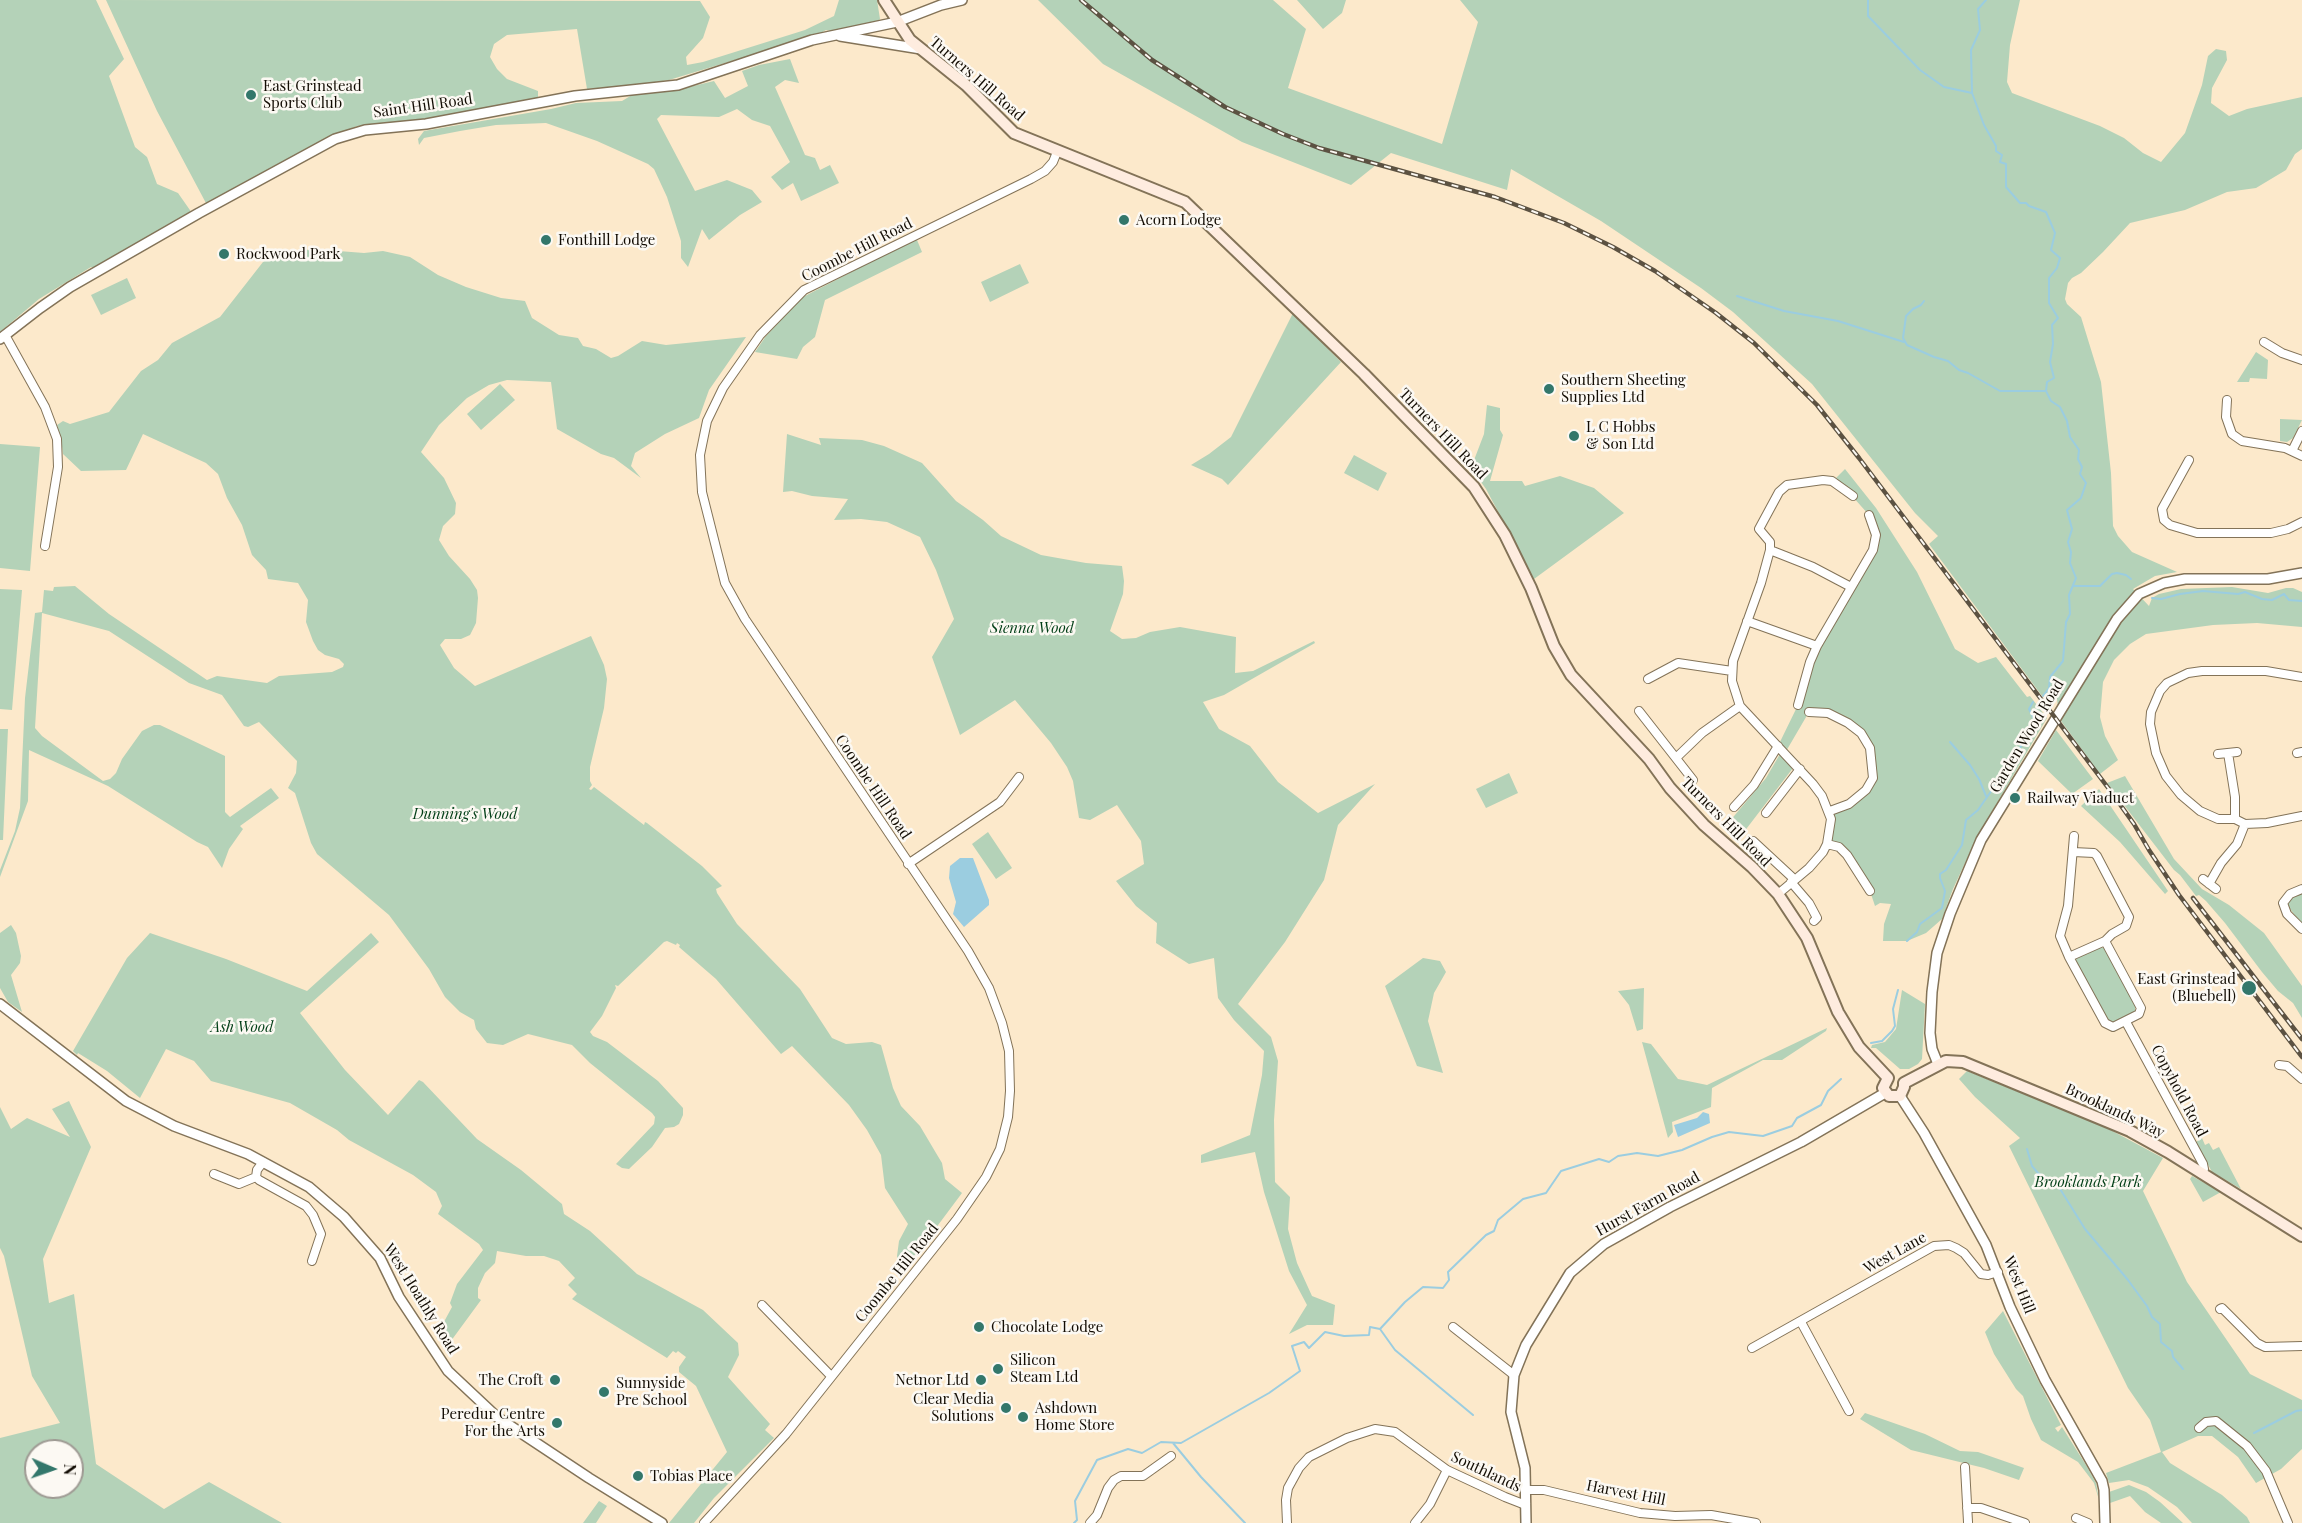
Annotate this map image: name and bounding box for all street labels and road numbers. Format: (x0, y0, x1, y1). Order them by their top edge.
street label: Turners Hill Road (926, 33, 1028, 125)
street label: Saint Hill Road (372, 90, 474, 122)
street label: Coombe Hill Road (799, 214, 915, 286)
street label: Turners Hill Road (1395, 385, 1491, 483)
street label: Garden Wood Road (1986, 676, 2068, 796)
street label: Coombe Hill Road (831, 731, 915, 843)
street label: Turners Hill Road (1677, 773, 1775, 871)
street label: Copyhold Road (2147, 1042, 2211, 1140)
street label: Brooklands Way (2063, 1080, 2167, 1142)
street label: Hurst Farm Road (1593, 1168, 1703, 1240)
street label: Coombe Hill Road (852, 1220, 942, 1326)
street label: West Lane (1861, 1228, 1929, 1278)
street label: West Hoathly Road (380, 1241, 462, 1357)
street label: West Hill (1999, 1254, 2039, 1316)
street label: Southlands (1448, 1448, 1524, 1496)
street label: Harvest Hill (1585, 1477, 1667, 1509)

